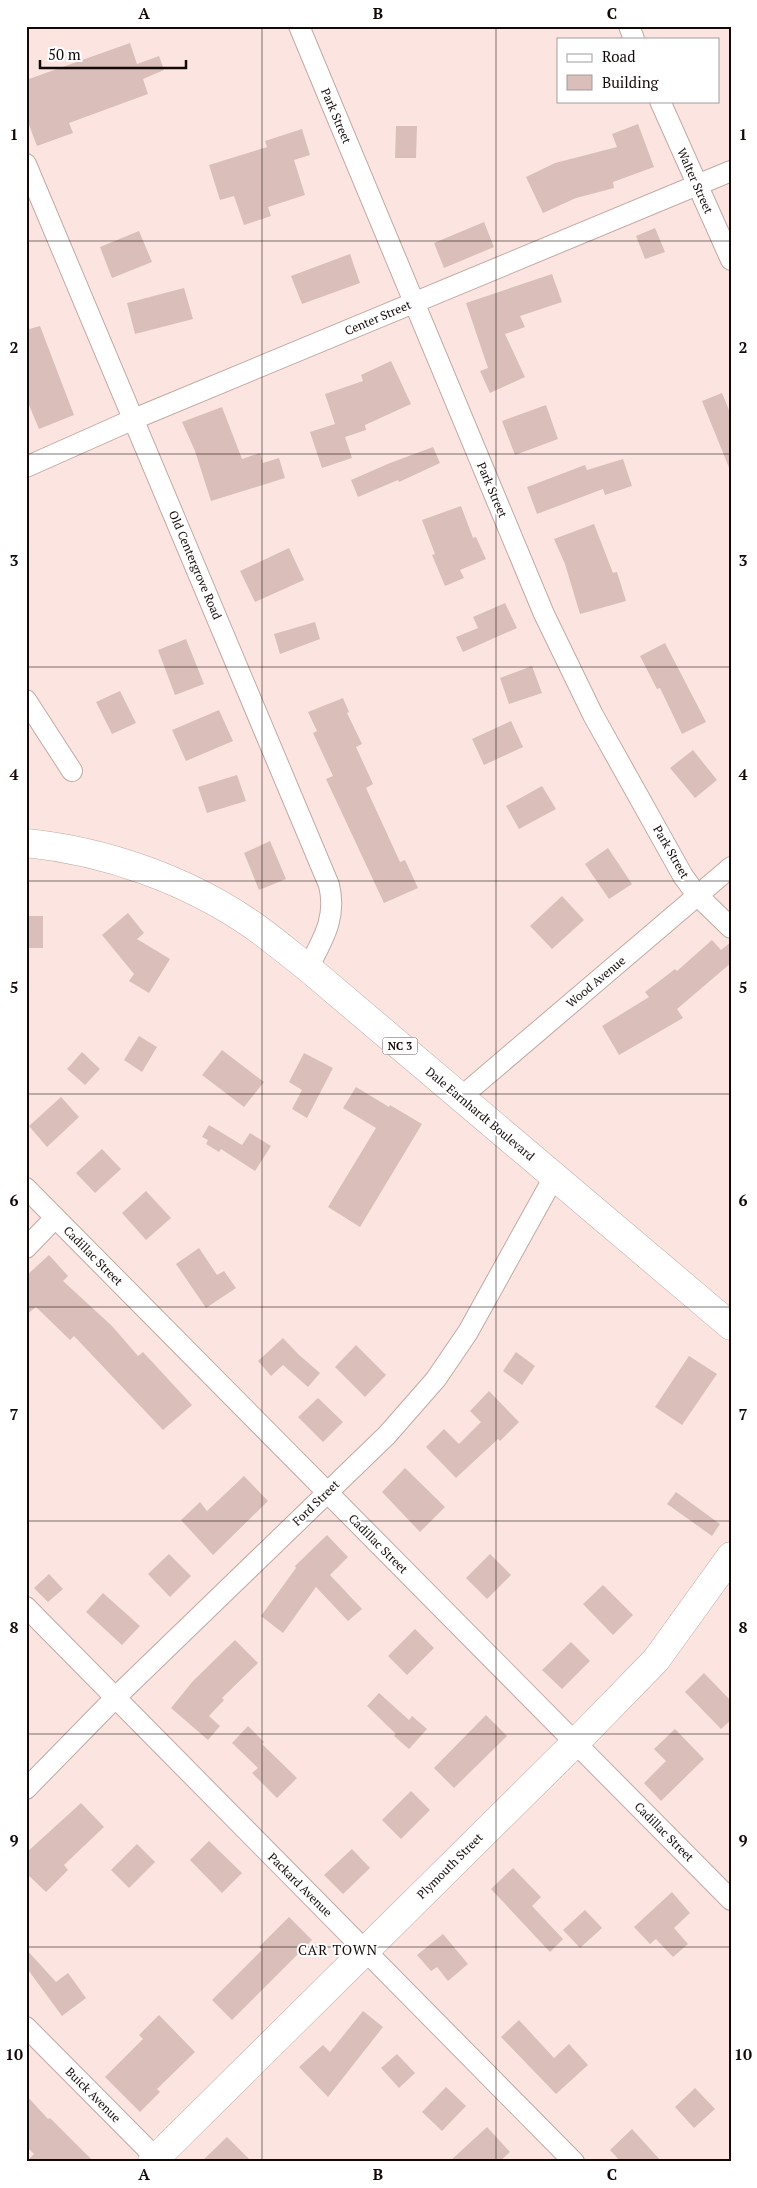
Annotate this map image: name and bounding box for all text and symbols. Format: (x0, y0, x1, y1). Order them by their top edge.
text: A (138, 2, 150, 24)
text: B (373, 2, 383, 24)
text: C (607, 2, 617, 24)
scale bar (40, 38, 186, 70)
legend (557, 38, 720, 102)
text: 50 m (48, 44, 81, 64)
text: Road (602, 46, 635, 66)
text: Building (602, 72, 660, 92)
street label: Park Street (318, 86, 355, 146)
text: 1 (9, 123, 19, 145)
text: 1 (738, 123, 748, 145)
street label: Walter Street (674, 146, 717, 216)
street label: Center Street (342, 297, 414, 338)
text: 2 (9, 336, 19, 358)
text: 2 (738, 336, 748, 358)
street label: Park Street (474, 460, 511, 520)
street label: Old Centergrove Road (166, 508, 225, 622)
text: 3 (9, 549, 19, 571)
text: 3 (738, 549, 748, 571)
text: 4 (9, 763, 19, 785)
text: 4 (738, 763, 748, 785)
street label: Park Street (650, 822, 693, 881)
street label: Wood Avenue (563, 953, 628, 1011)
text: 5 (9, 976, 19, 998)
text: 5 (738, 976, 748, 998)
road number: NC 3 (382, 1038, 418, 1054)
street label: Dale Earnhardt Boulevard (423, 1064, 538, 1164)
text: 6 (9, 1189, 19, 1211)
text: 6 (738, 1189, 748, 1211)
street label: Cadillac Street (61, 1223, 127, 1289)
text: 7 (9, 1403, 19, 1425)
text: 7 (738, 1403, 748, 1425)
street label: Ford Street (289, 1476, 343, 1529)
street label: Cadillac Street (346, 1511, 412, 1577)
text: 8 (9, 1616, 19, 1638)
text: 8 (738, 1616, 748, 1638)
street label: Cadillac Street (632, 1799, 698, 1865)
text: 9 (9, 1829, 19, 1851)
street label: Plymouth Street (414, 1829, 486, 1902)
text: 9 (738, 1829, 748, 1851)
street label: Packard Avenue (265, 1850, 335, 1920)
district label: CAR TOWN (298, 1940, 378, 1959)
text: 10 (5, 2043, 23, 2065)
text: 10 (734, 2043, 752, 2065)
street label: Buick Avenue (63, 2064, 124, 2125)
text: A (138, 2163, 150, 2185)
text: B (373, 2163, 383, 2185)
text: C (607, 2163, 617, 2185)

